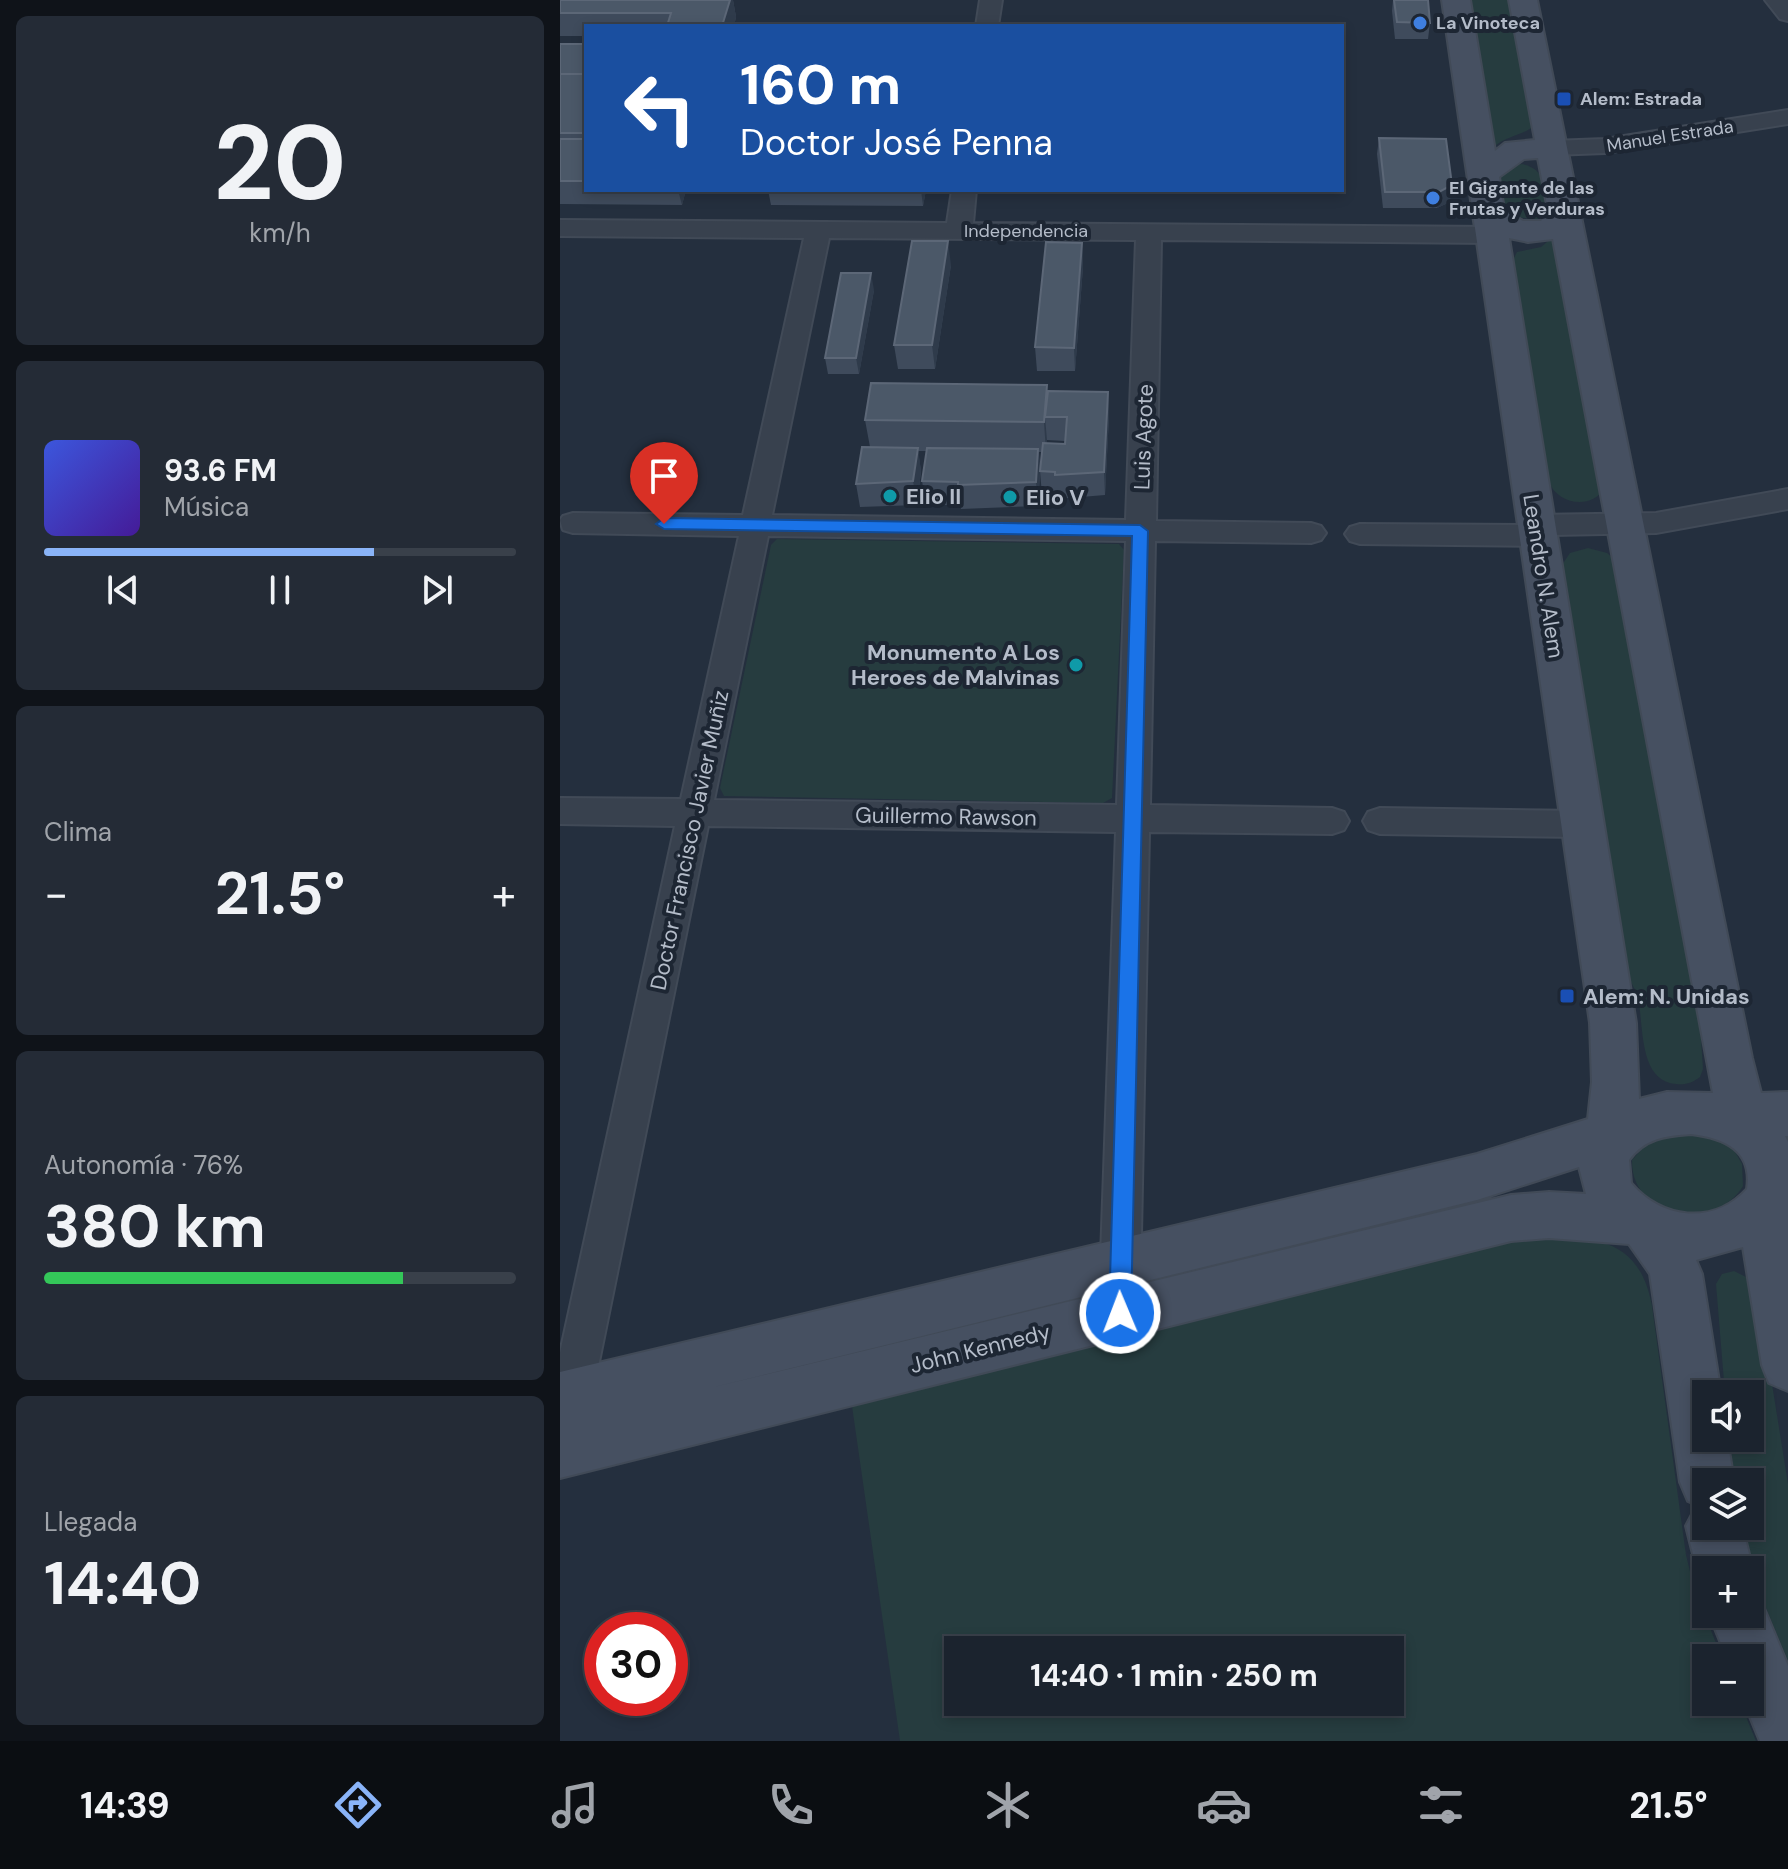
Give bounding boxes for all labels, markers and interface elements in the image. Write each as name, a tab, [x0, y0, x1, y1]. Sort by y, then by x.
place label: La Vinoteca	[1436, 11, 1540, 35]
marker: La Vinoteca	[1411, 14, 1429, 32]
text: 160 m	[740, 48, 901, 121]
icon: left	[608, 56, 712, 160]
place label: Alem: Estrada	[1580, 87, 1702, 111]
marker: Alem: Estrada	[1555, 90, 1573, 108]
text: 20	[214, 96, 346, 231]
street label: Manuel Estrada	[1605, 114, 1735, 158]
text: Doctor José Penna	[740, 119, 1053, 166]
place label: El Gigante de las Frutas y Verduras	[1449, 176, 1605, 221]
marker: El Gigante de las Frutas y Verduras	[1424, 189, 1442, 207]
text: km/h	[249, 216, 311, 250]
street label: Independencia	[964, 219, 1088, 243]
street label: Luis Agote	[1127, 383, 1160, 491]
pin	[630, 442, 698, 524]
text: 93.6 FM	[164, 451, 277, 490]
icon: arrive	[642, 454, 686, 498]
place label: Elio II	[906, 482, 961, 511]
place label: Elio V	[1026, 483, 1085, 512]
marker: Elio II	[881, 487, 899, 505]
marker: Elio V	[1001, 488, 1019, 506]
text: Música	[164, 490, 249, 524]
street label: Leandro N. Alem	[1516, 492, 1571, 660]
icon: previous	[101, 568, 145, 612]
icon: pause	[258, 568, 302, 612]
icon: next	[415, 568, 459, 612]
place label: Monumento A Los Heroes de Malvinas	[851, 638, 1060, 692]
marker: Monumento A Los Heroes de Malvinas	[1067, 656, 1085, 674]
street label: Doctor Francisco Javier Muñiz	[644, 688, 735, 993]
street label: Guillermo Rawson	[855, 800, 1037, 833]
text: Clima	[44, 815, 112, 849]
text: 21.5°	[215, 854, 345, 933]
text: −	[44, 865, 68, 923]
text: +	[492, 865, 516, 923]
place label: Alem: N. Unidas	[1583, 982, 1750, 1011]
marker: Alem: N. Unidas	[1558, 987, 1576, 1005]
text: Autonomía · 76%	[44, 1148, 243, 1182]
text: 380 km	[44, 1187, 266, 1266]
position arrow	[1078, 1271, 1162, 1355]
street label: John Kennedy	[907, 1317, 1053, 1380]
map controls	[1692, 1380, 1764, 1716]
button: sound	[1692, 1380, 1764, 1452]
button: layers	[1692, 1468, 1764, 1540]
text: Llegada	[44, 1505, 137, 1539]
text: 14:40	[44, 1544, 201, 1623]
button: +	[1692, 1556, 1764, 1628]
speed limit sign: 30	[584, 1612, 688, 1716]
button: −	[1692, 1644, 1764, 1716]
text: 14:40 · 1 min · 250 m	[1030, 1656, 1318, 1695]
icon: directions	[330, 1777, 386, 1833]
icon: music	[547, 1777, 603, 1833]
icon: phone	[763, 1777, 819, 1833]
icon: climate	[980, 1777, 1036, 1833]
icon: car	[1196, 1777, 1252, 1833]
icon: filters	[1413, 1777, 1469, 1833]
text: 14:39	[80, 1782, 170, 1829]
text: 21.5°	[1629, 1782, 1708, 1829]

